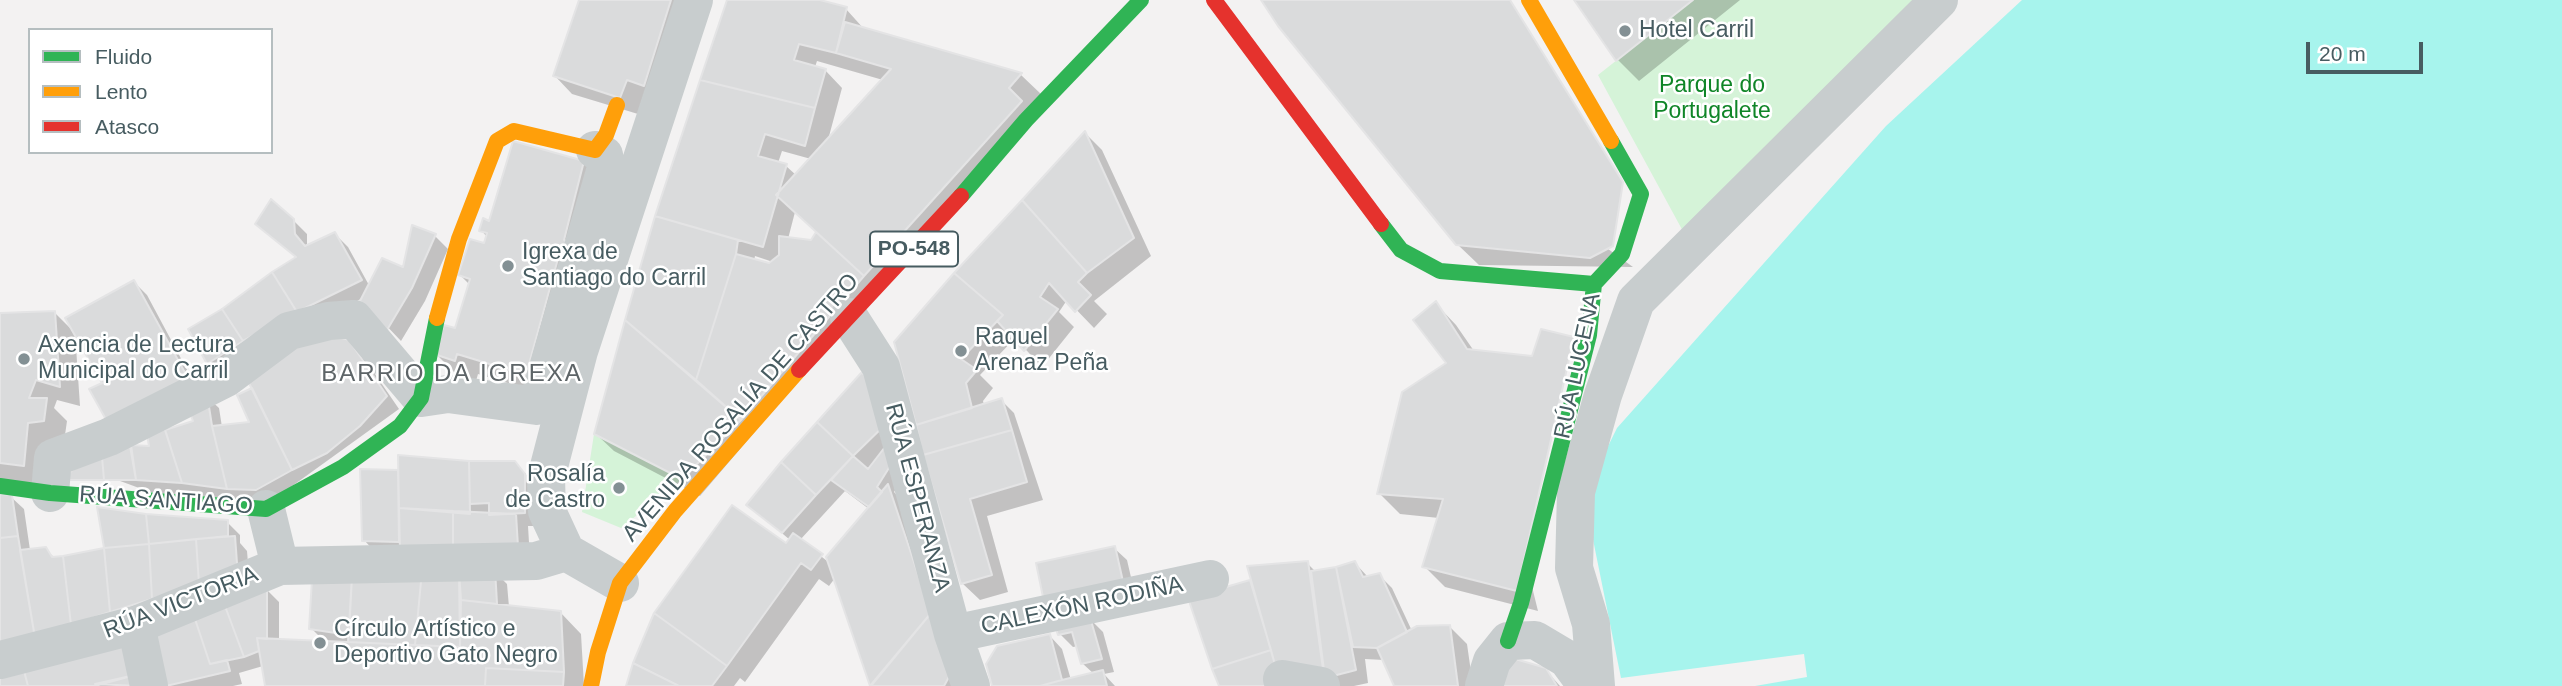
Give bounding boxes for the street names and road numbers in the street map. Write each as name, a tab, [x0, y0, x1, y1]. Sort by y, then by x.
road number: PO-548	[870, 232, 958, 266]
street label: AVENIDA ROSALÍA DE CASTRO	[617, 268, 865, 548]
street label: RÚA LUCENA	[1549, 291, 1607, 441]
street label: RÚA ESPERANZA	[879, 401, 955, 595]
street label: RÚA SANTIAGO	[78, 481, 254, 521]
street label: RÚA VICTORIA	[100, 561, 262, 645]
street label: CALEXÓN RODIÑA	[978, 571, 1186, 641]

